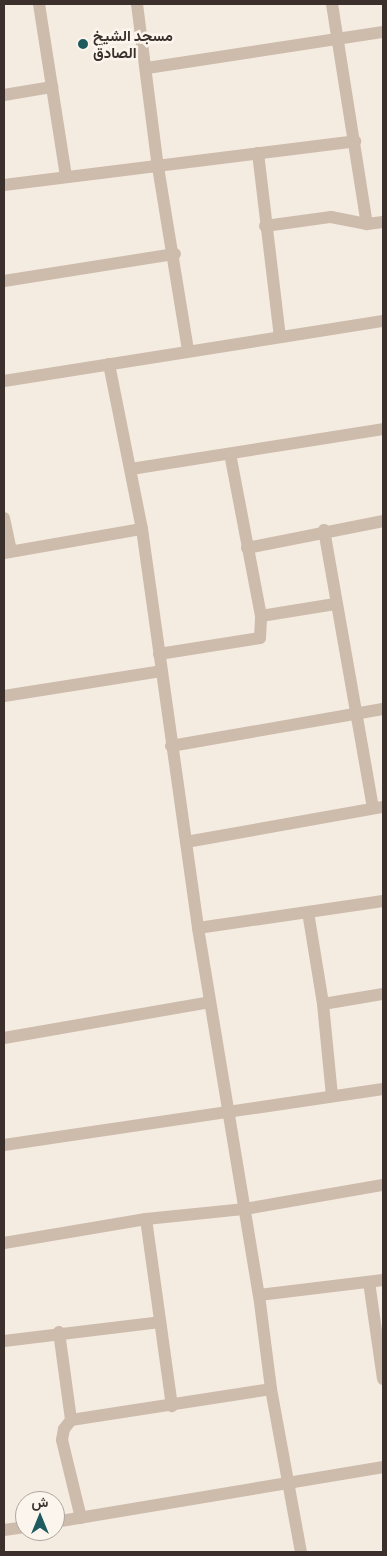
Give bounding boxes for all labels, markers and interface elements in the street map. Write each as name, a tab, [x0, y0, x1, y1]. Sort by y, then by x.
place label: مسجد الشيخ الصادق	[93, 26, 173, 61]
marker: مسجد الشيخ الصادق	[77, 38, 89, 50]
north arrow	[15, 1491, 65, 1541]
text: ش	[32, 1493, 48, 1510]

